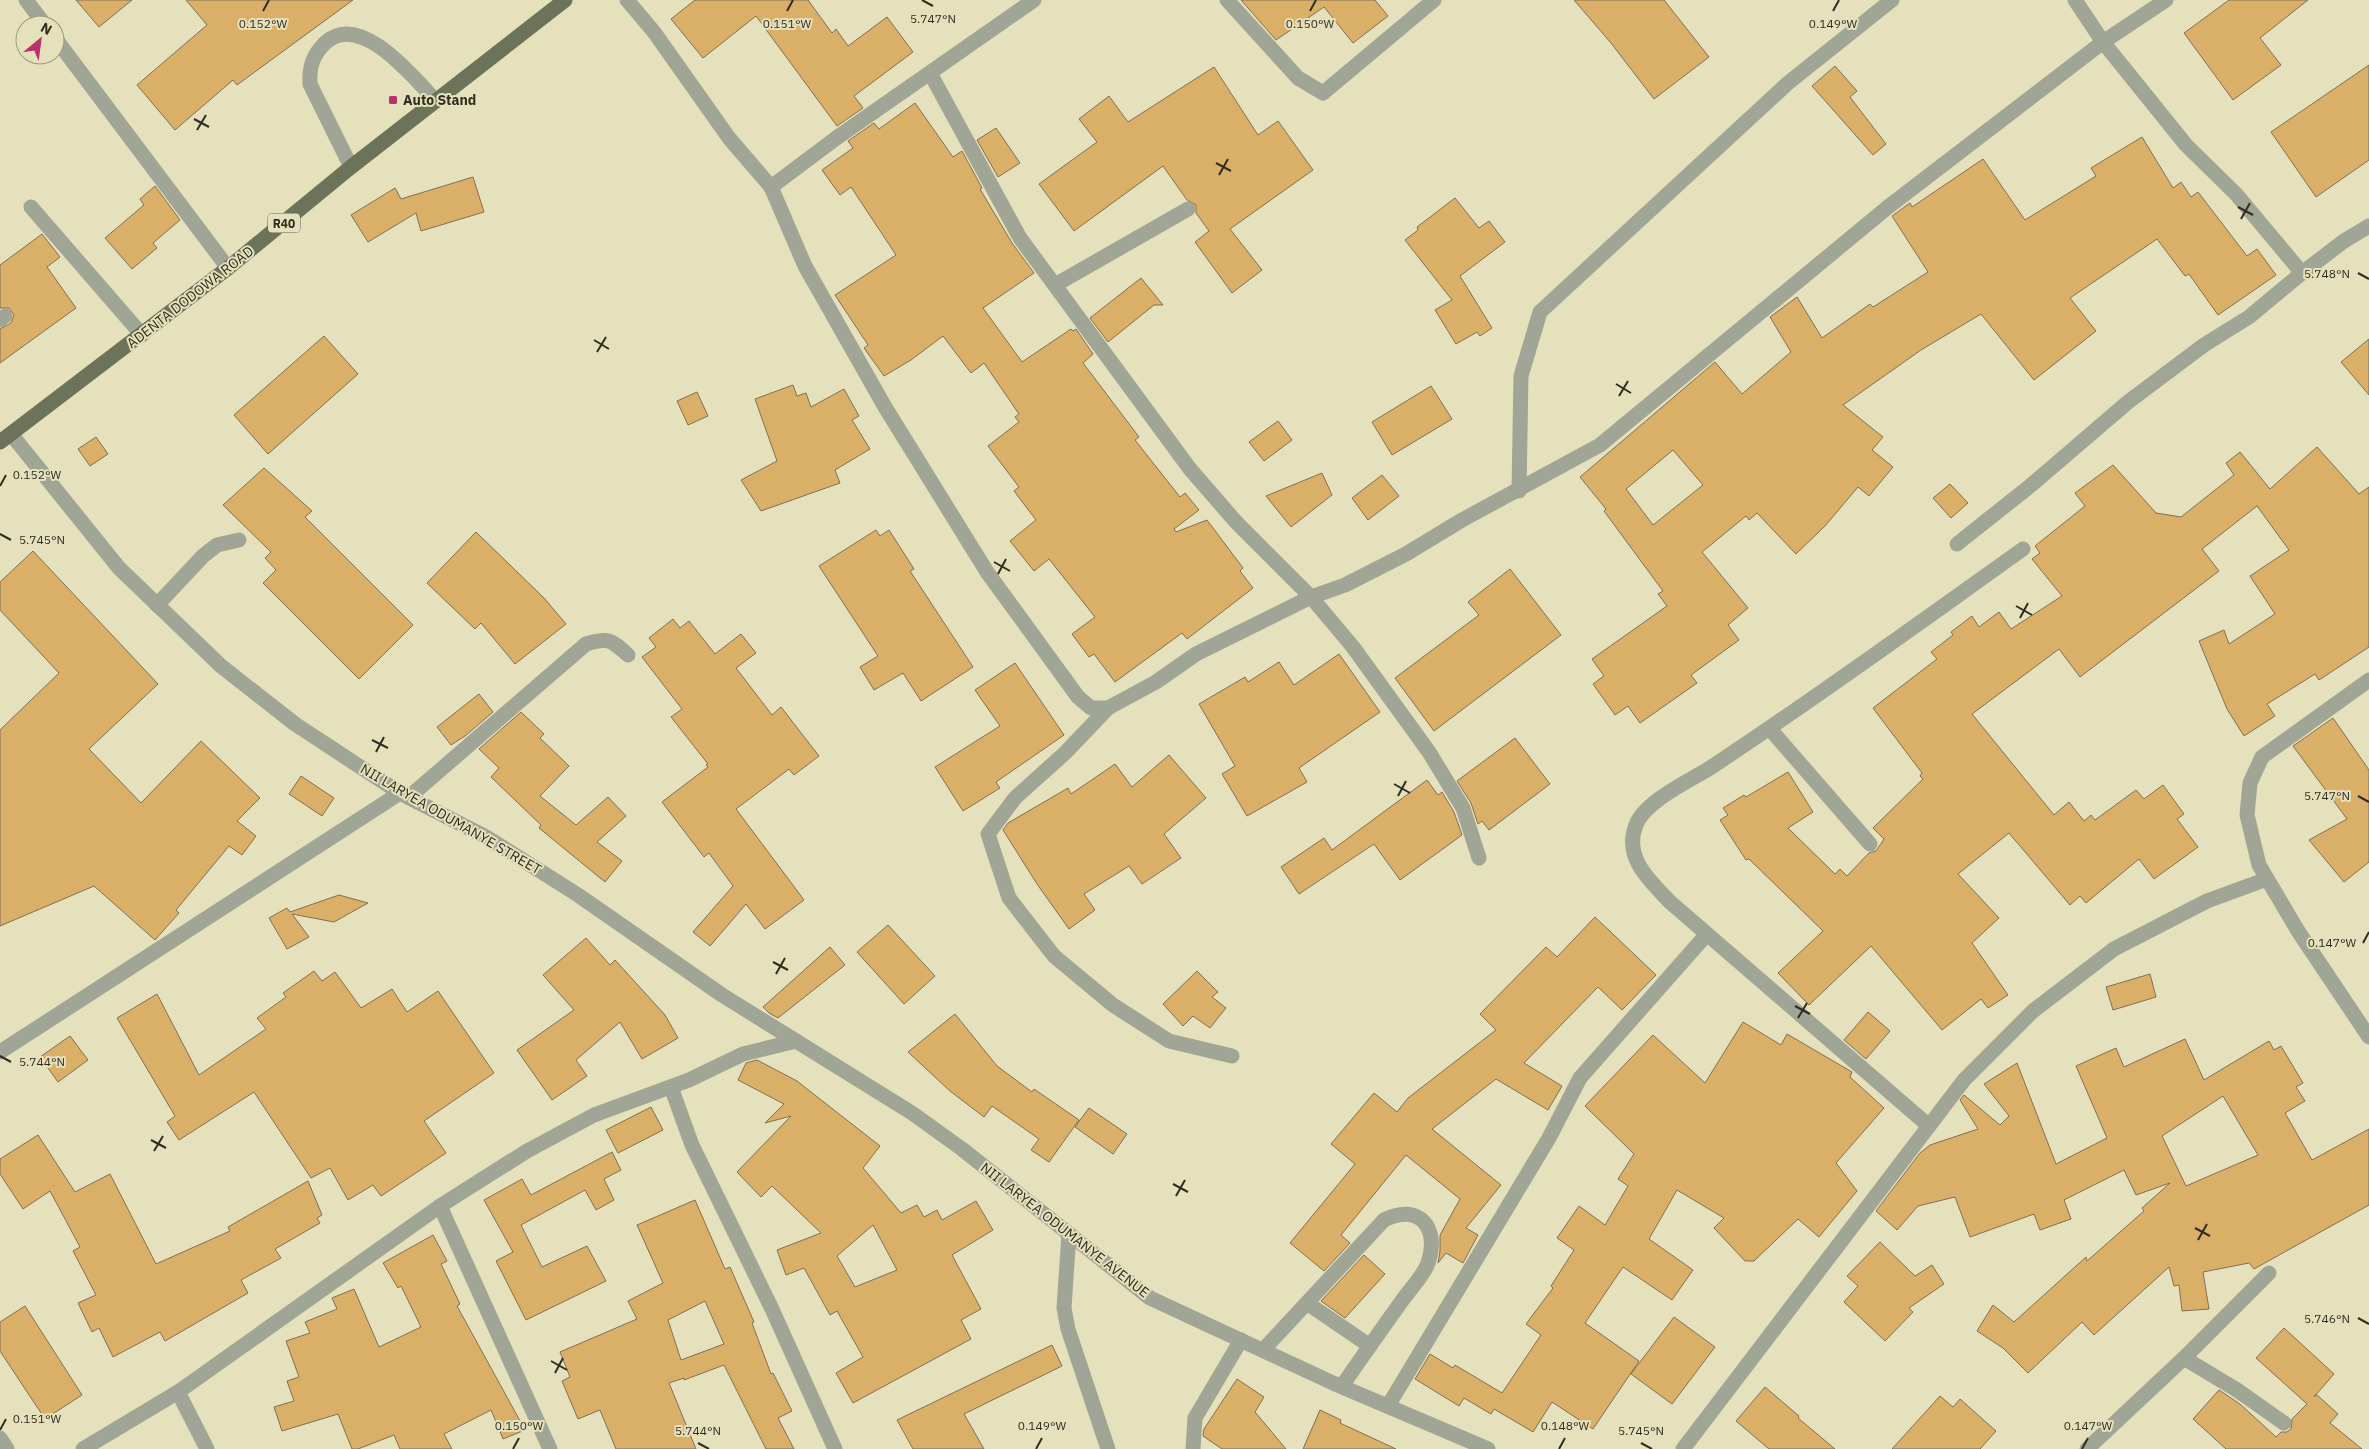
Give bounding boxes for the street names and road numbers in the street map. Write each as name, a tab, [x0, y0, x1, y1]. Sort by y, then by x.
road number: R40	[268, 214, 300, 232]
street label: ADENTA DODOWA ROAD	[123, 242, 257, 352]
street label: NII LARYEA ODUMANYE STREET	[357, 760, 545, 878]
street label: NII LARYEA ODUMANYE AVENUE	[977, 1158, 1153, 1302]

